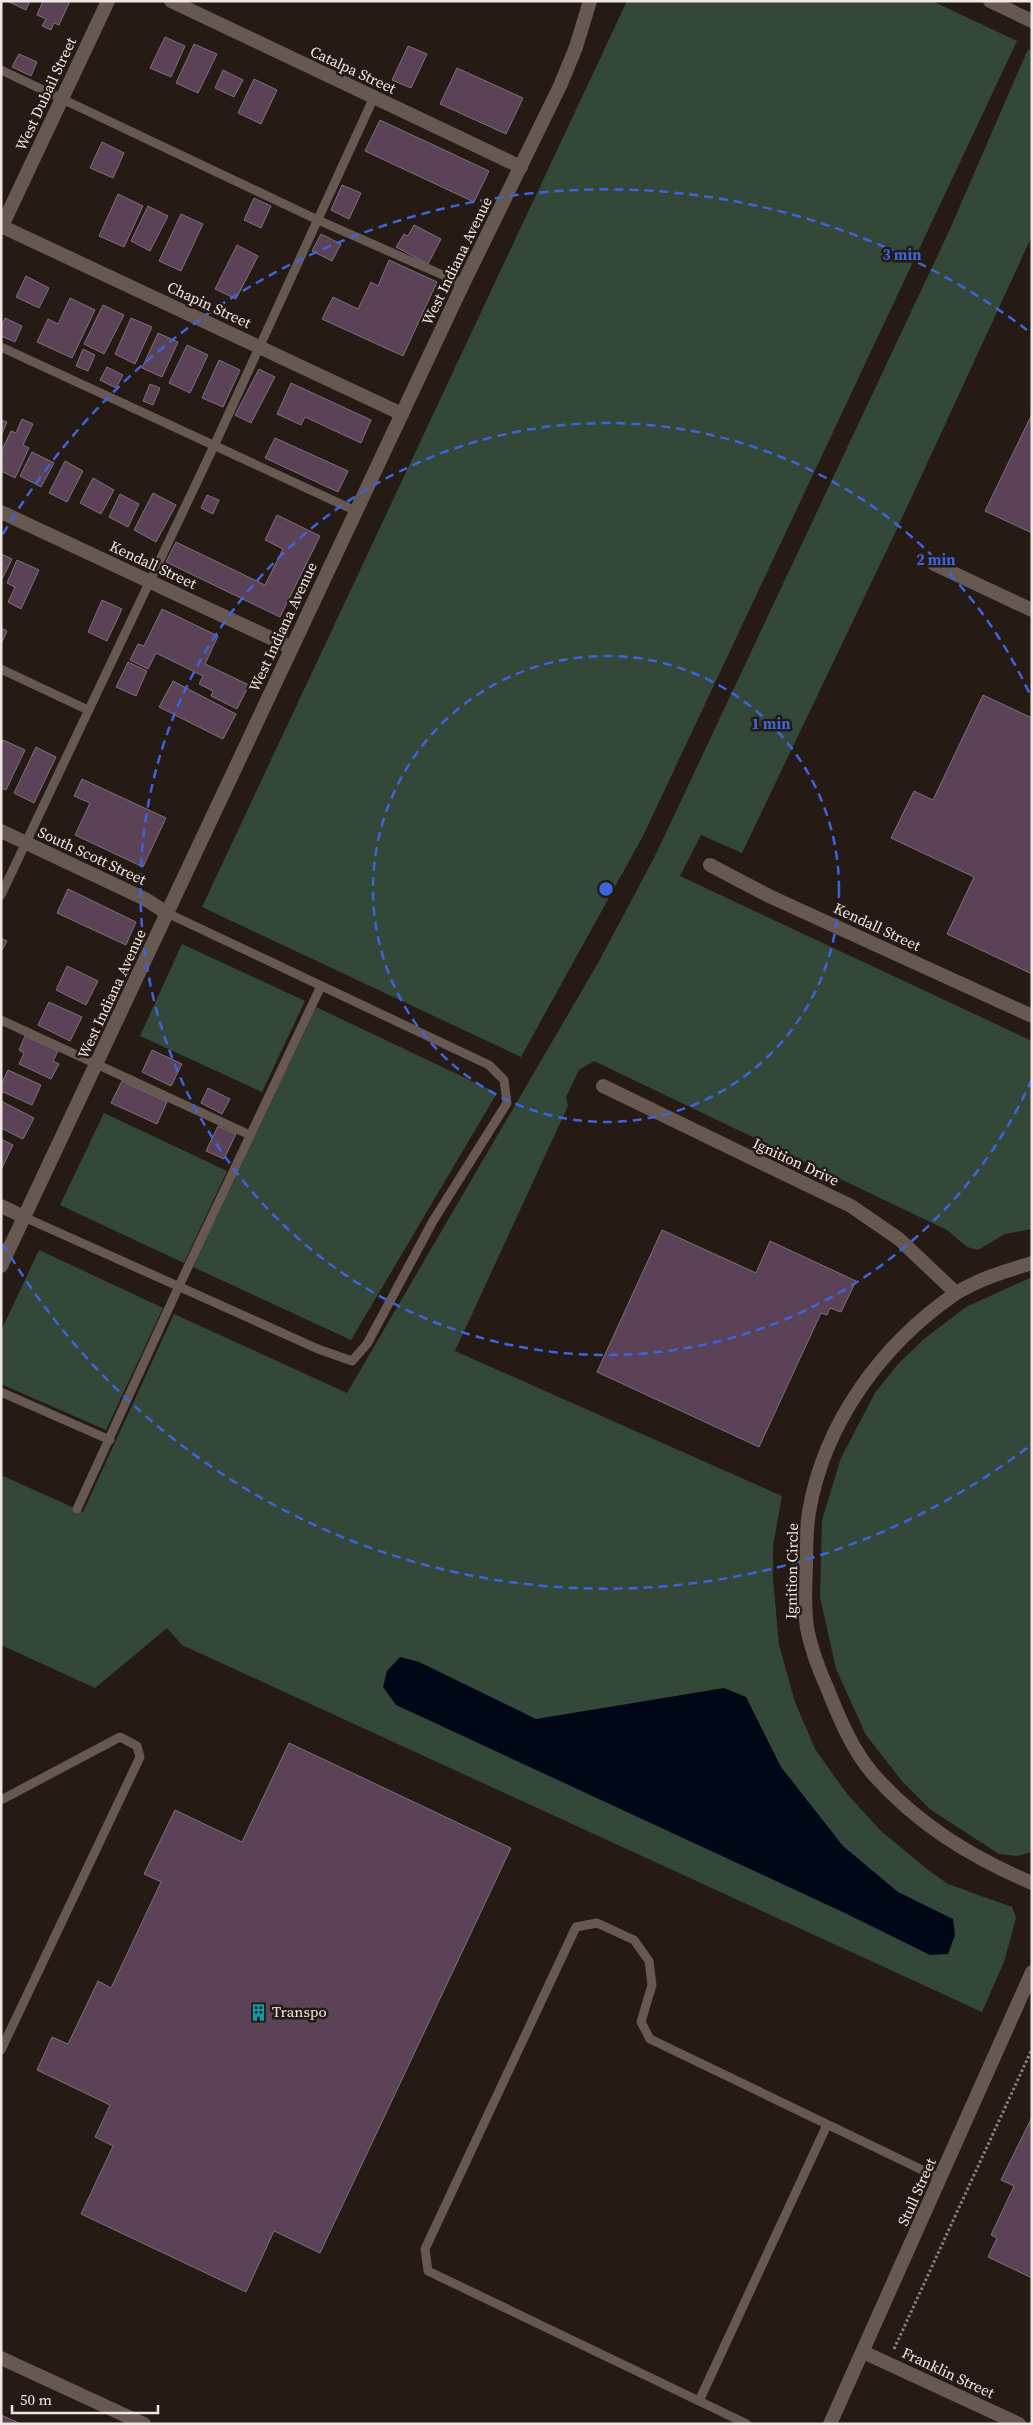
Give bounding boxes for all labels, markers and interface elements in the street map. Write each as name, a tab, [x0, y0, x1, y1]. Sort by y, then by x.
street label: West Dubail Street	[10, 34, 81, 154]
street label: Catalpa Street	[307, 40, 400, 99]
street label: West Indiana Avenue	[416, 193, 497, 329]
text: 3 min	[883, 244, 921, 265]
street label: Chapin Street	[164, 276, 255, 333]
street label: Kendall Street	[106, 535, 200, 594]
text: 2 min	[917, 549, 955, 570]
street label: West Indiana Avenue	[243, 558, 322, 695]
text: 1 min	[752, 713, 790, 734]
street label: South Scott Street	[35, 821, 150, 890]
centre of rings	[597, 880, 615, 898]
street label: Kendall Street	[830, 897, 924, 956]
street label: West Indiana Avenue	[72, 925, 151, 1062]
street label: Ignition Drive	[750, 1132, 843, 1191]
street label: Ignition Circle	[780, 1522, 803, 1619]
place label: Transpo	[272, 2001, 327, 2022]
building icon: Transpo	[248, 2002, 268, 2022]
street label: Stull Street	[892, 2154, 941, 2229]
street label: Franklin Street	[899, 2342, 998, 2403]
scale bar	[12, 2382, 159, 2414]
text: 50 m	[20, 2389, 52, 2410]

